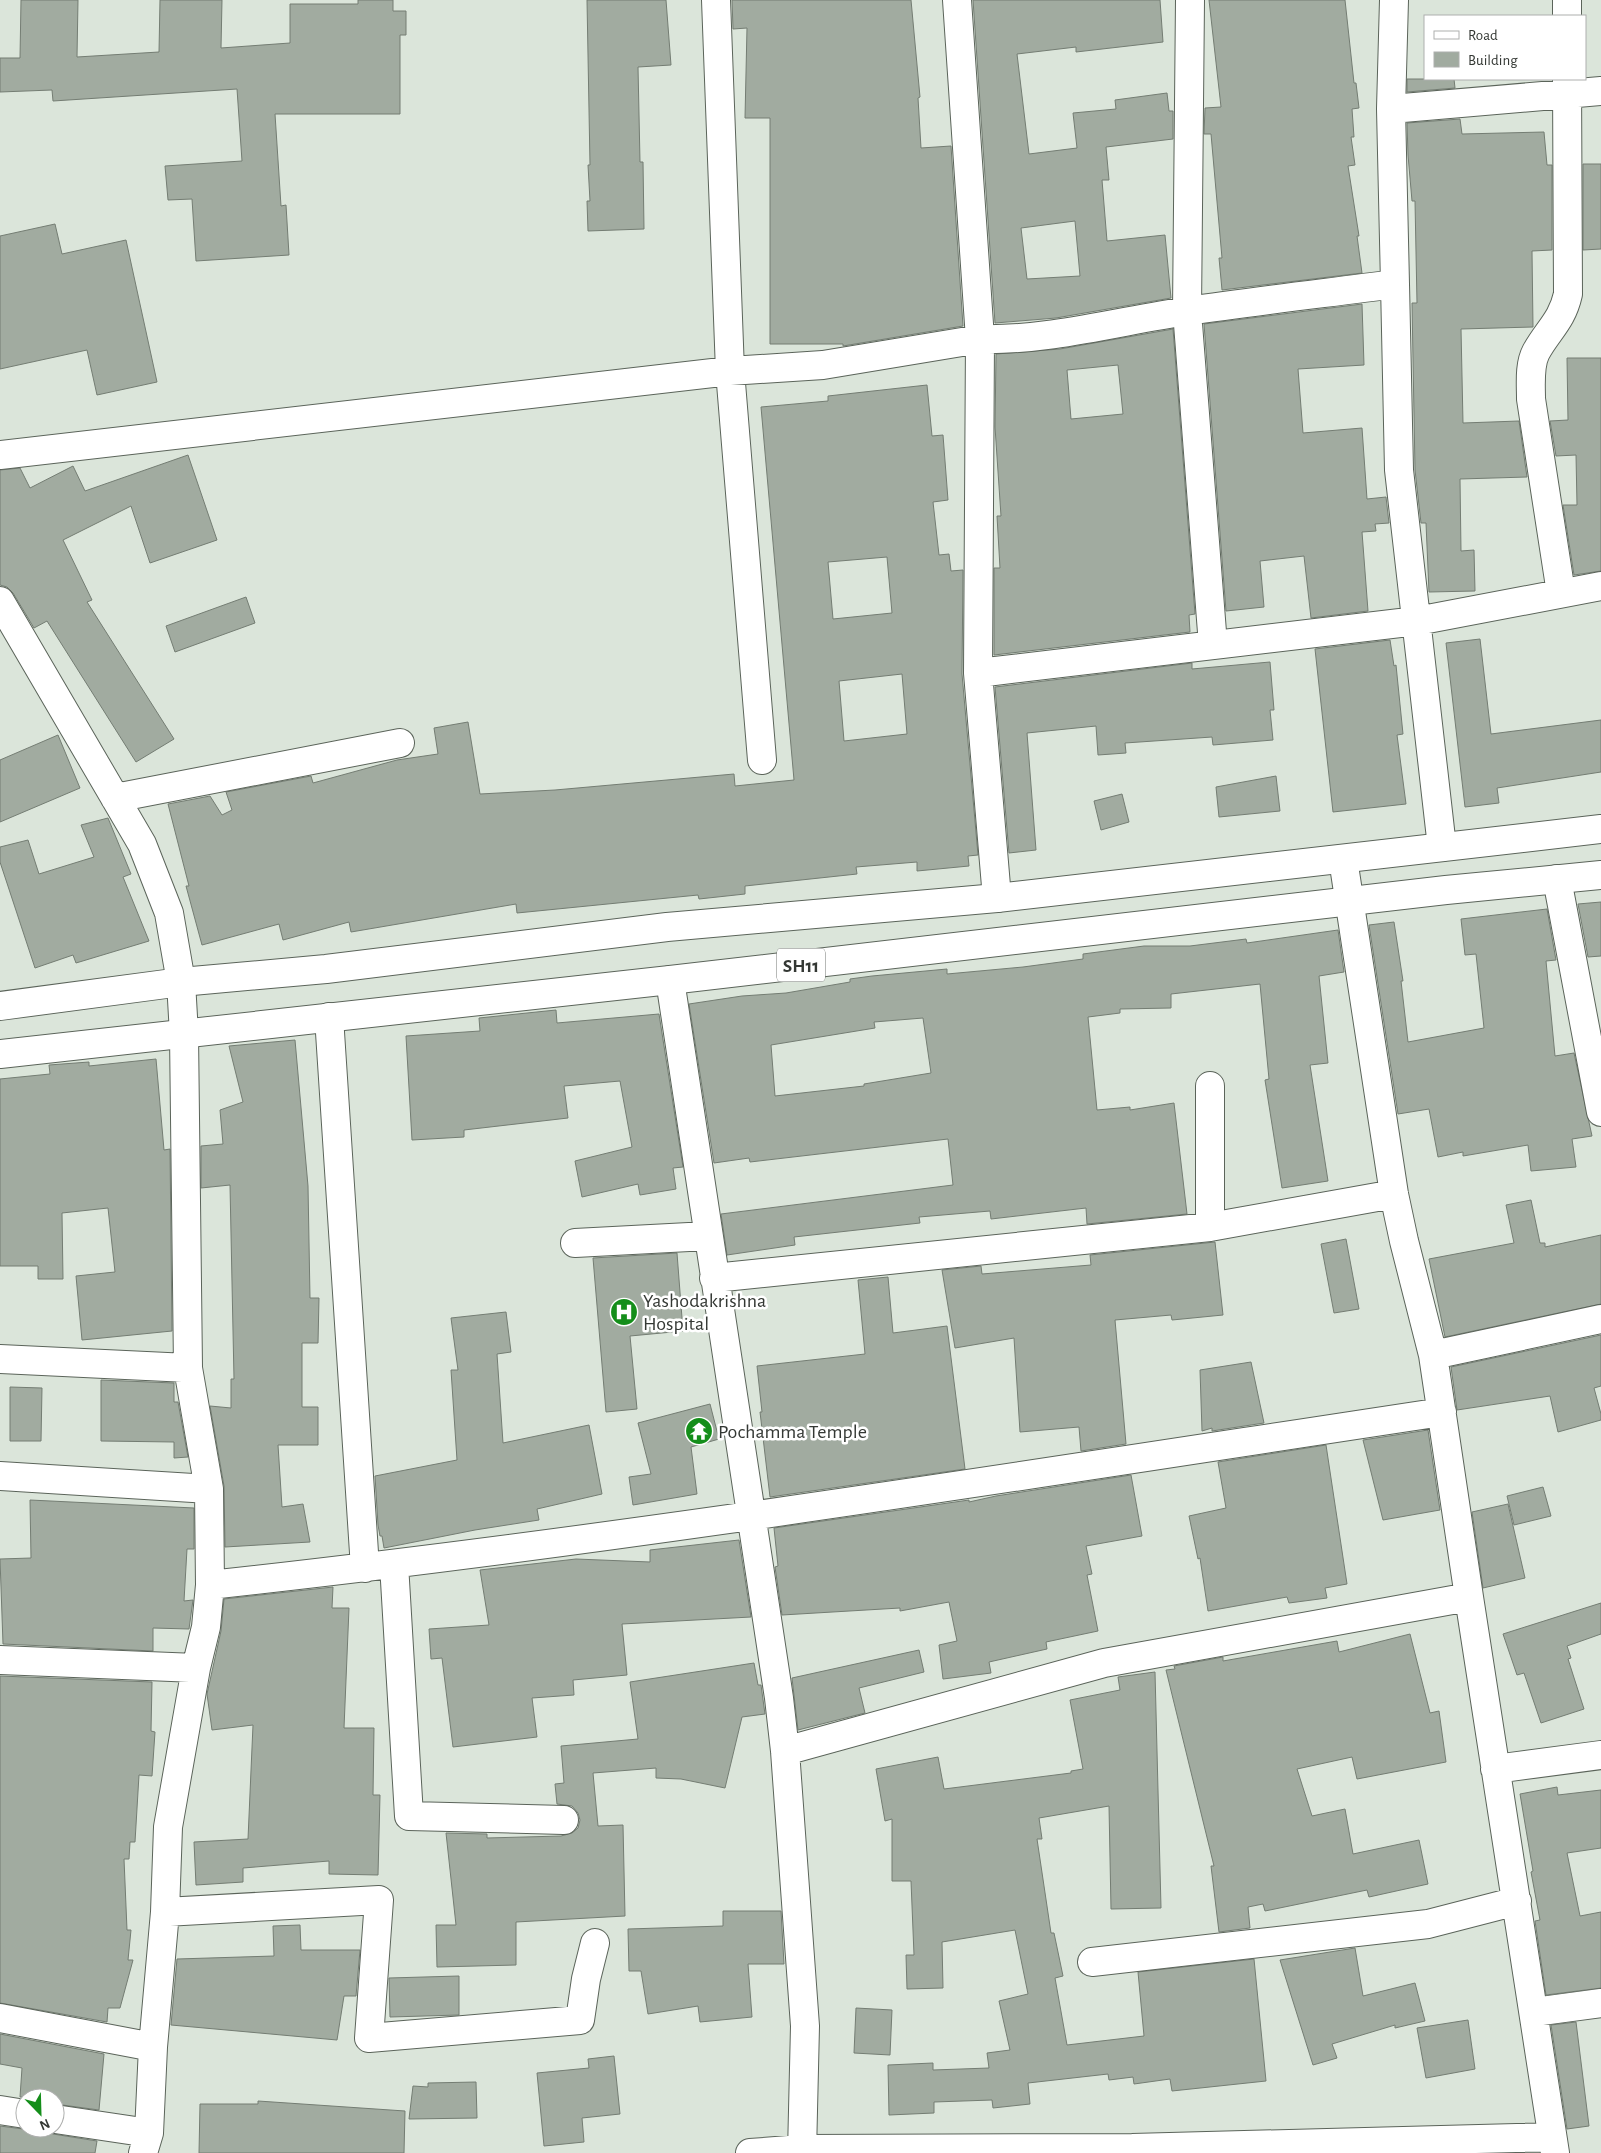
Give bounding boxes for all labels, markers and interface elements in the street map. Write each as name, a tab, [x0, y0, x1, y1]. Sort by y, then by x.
legend	[1424, 15, 1586, 80]
text: Road	[1468, 28, 1498, 43]
text: Building	[1468, 53, 1518, 68]
road number: SH11	[777, 948, 825, 982]
place label: Yashodakrishna Hospital	[643, 1291, 766, 1334]
hospital icon: Yashodakrishna Hospital	[609, 1297, 639, 1327]
temple icon: Pochamma Temple	[684, 1416, 714, 1446]
place label: Pochamma Temple	[718, 1422, 867, 1442]
north arrow	[15, 2088, 65, 2138]
text: N	[37, 2116, 52, 2132]

